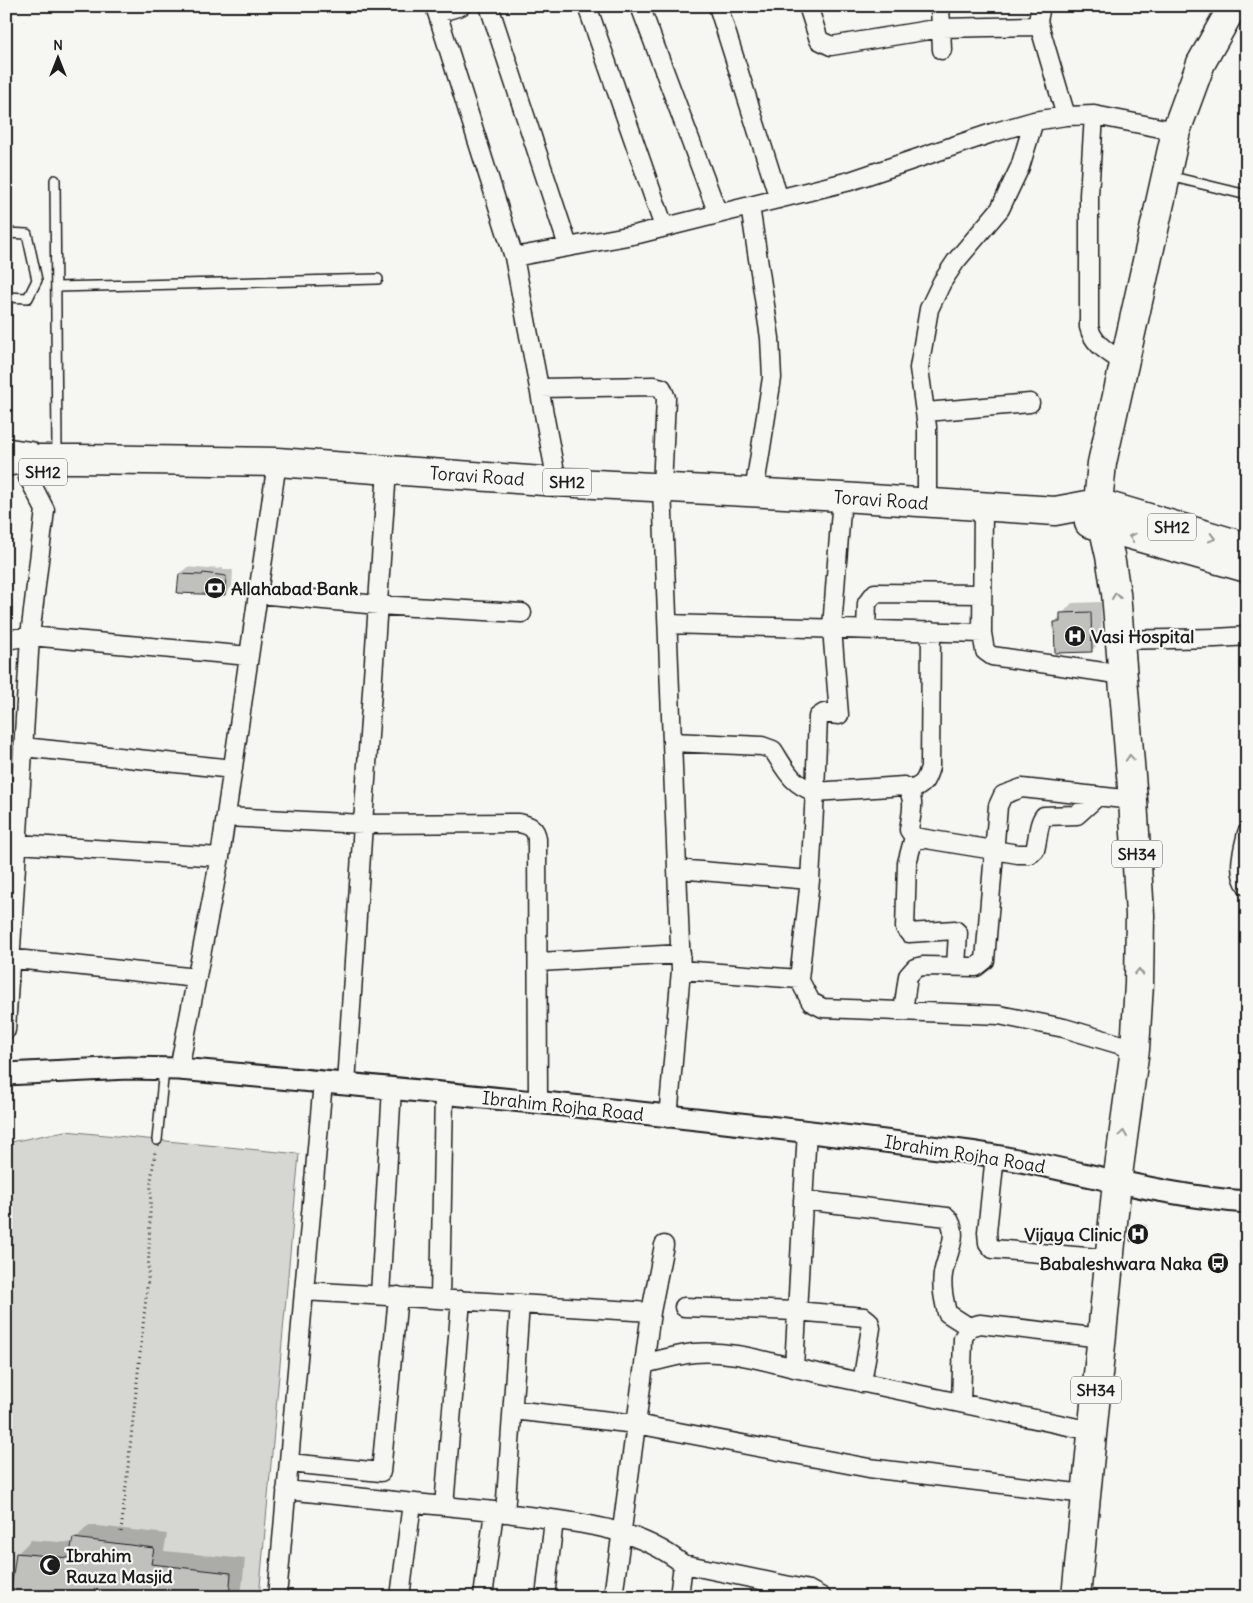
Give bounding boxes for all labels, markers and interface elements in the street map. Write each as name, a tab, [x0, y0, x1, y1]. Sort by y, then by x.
north arrow	[32, 32, 82, 82]
text: N	[53, 36, 63, 54]
road number: SH12	[19, 458, 67, 486]
street label: Toravi Road	[429, 461, 526, 491]
road number: SH12	[543, 468, 591, 496]
street label: Toravi Road	[833, 485, 930, 515]
road number: SH12	[1148, 514, 1196, 540]
one-way arrow	[1129, 532, 1137, 542]
one-way arrow	[1207, 532, 1215, 542]
bank icon: Allahabad Bank	[203, 576, 227, 600]
place label: Allahabad Bank	[231, 577, 358, 600]
one-way arrow	[1111, 592, 1122, 600]
hospital icon: Vasi Hospital	[1063, 624, 1087, 648]
place label: Vasi Hospital	[1091, 625, 1194, 648]
one-way arrow	[1125, 753, 1136, 761]
road number: SH34	[1112, 841, 1162, 868]
one-way arrow	[1134, 968, 1144, 976]
street label: Ibrahim Rojha Road	[481, 1086, 645, 1126]
street label: Ibrahim Rojha Road	[883, 1130, 1047, 1178]
one-way arrow	[1117, 1130, 1128, 1138]
hospital icon: Vijaya Clinic	[1126, 1222, 1150, 1246]
place label: Vijaya Clinic	[1024, 1223, 1122, 1246]
bus stop icon: Babaleshwara Naka	[1206, 1251, 1230, 1275]
place label: Babaleshwara Naka	[1039, 1252, 1202, 1275]
road number: SH34	[1071, 1376, 1121, 1404]
place label: Ibrahim Rauza Masjid	[66, 1544, 173, 1588]
mosque icon: Ibrahim Rauza Masjid	[38, 1553, 62, 1577]

